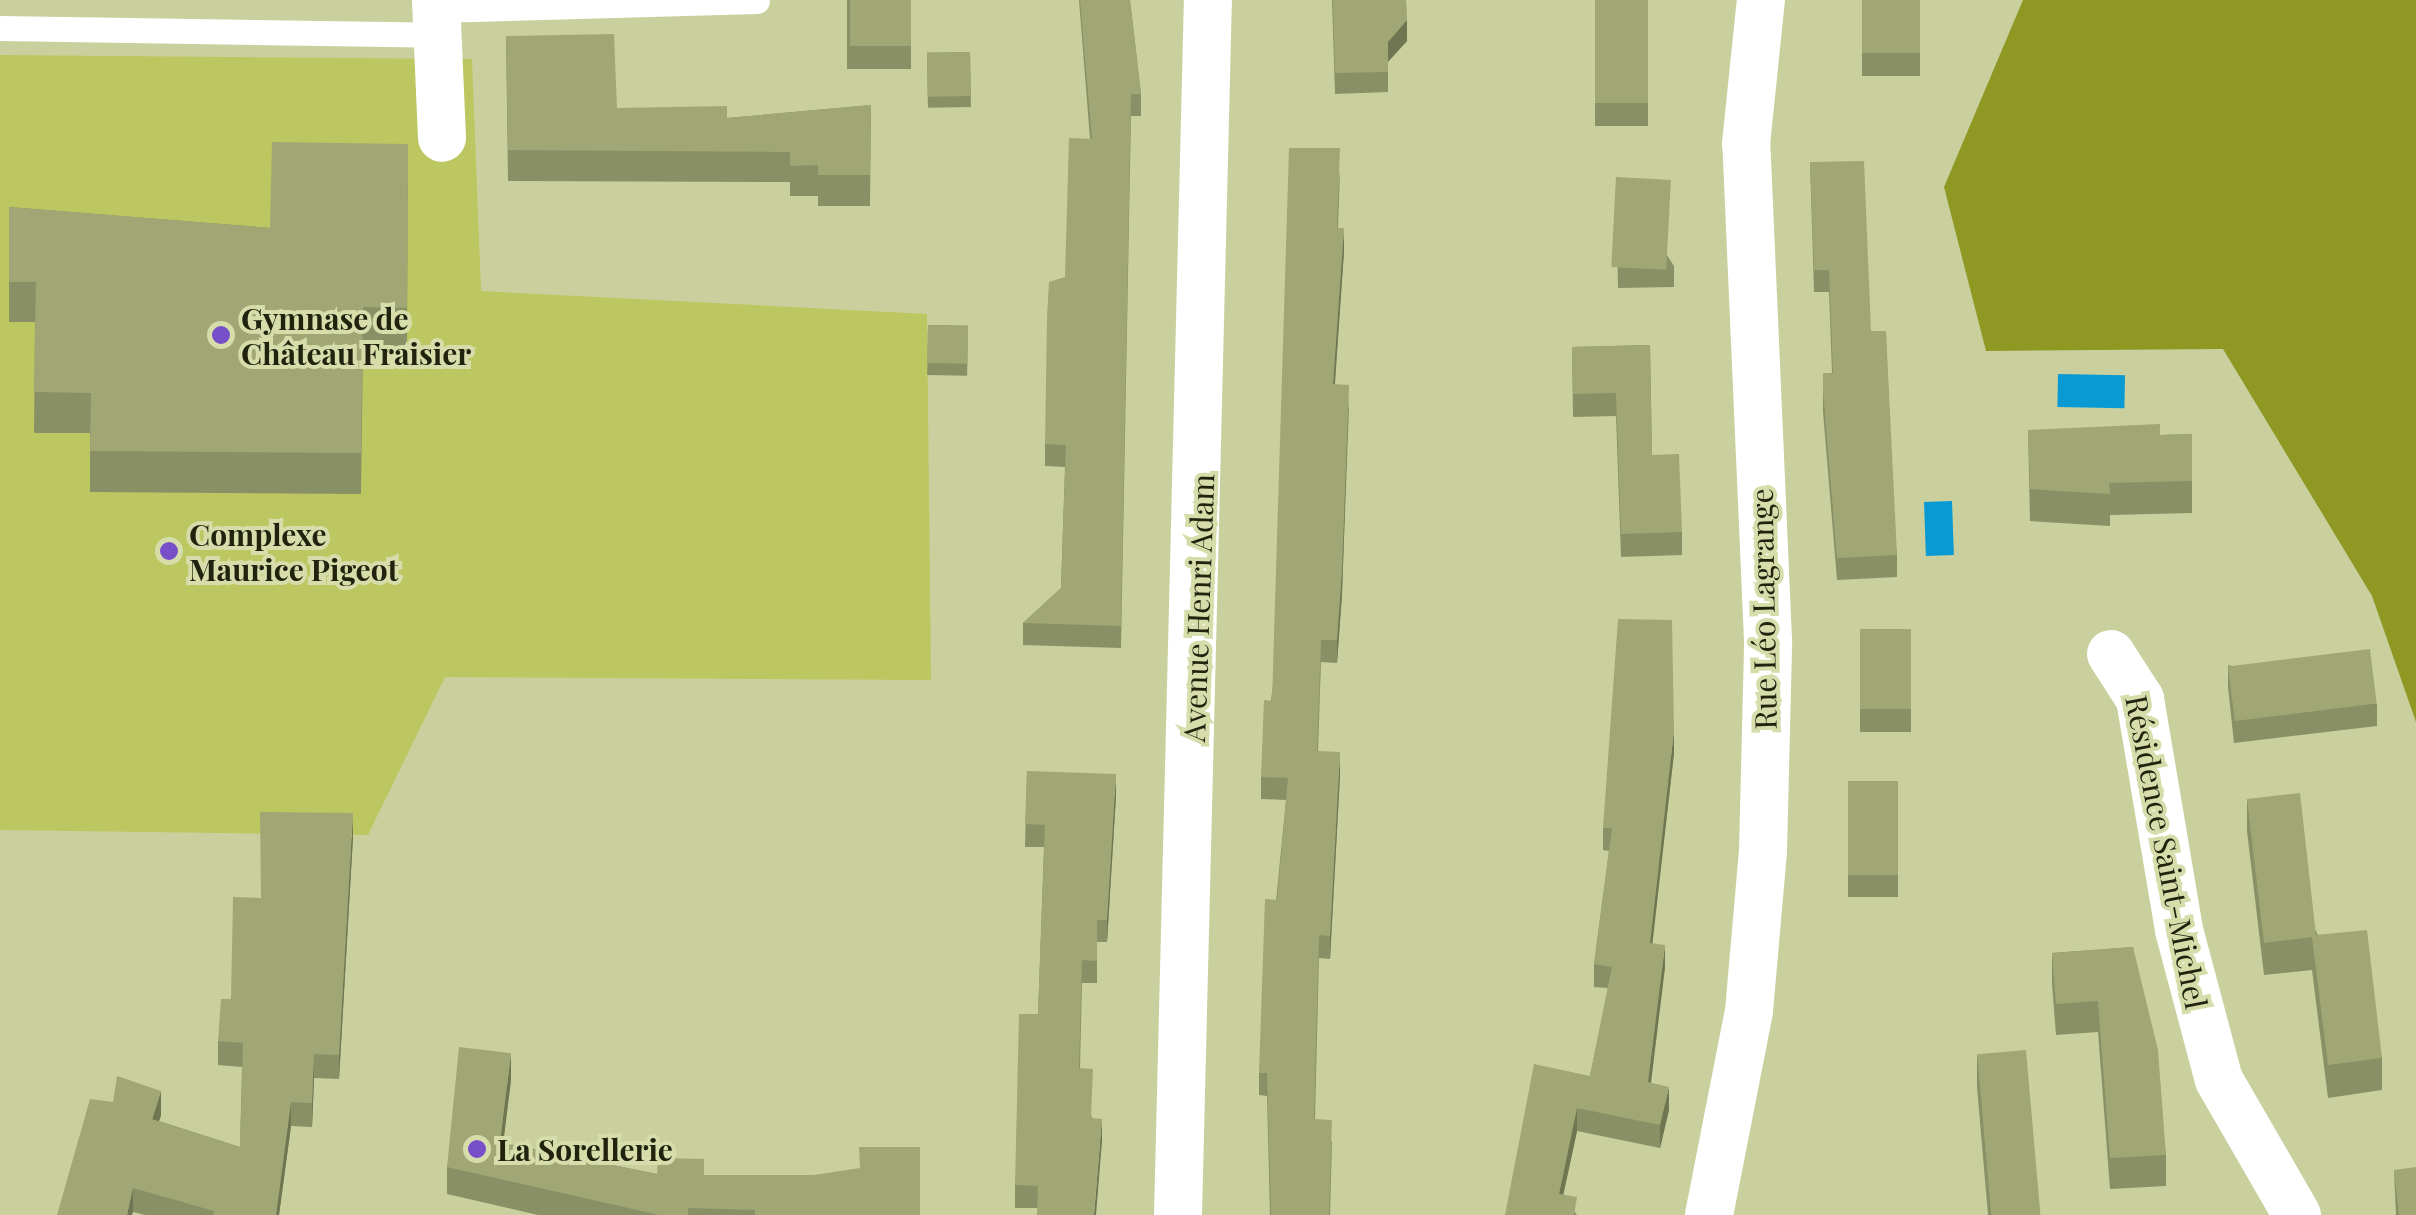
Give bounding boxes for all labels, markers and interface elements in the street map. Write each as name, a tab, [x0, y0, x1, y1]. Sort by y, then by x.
place label: Gymnase de Château Fraisier	[241, 300, 471, 370]
marker: Gymnase de Château Fraisier	[210, 324, 232, 346]
street label: Avenue Henri Adam	[1175, 473, 1221, 743]
street label: Rue Léo Lagrange	[1743, 488, 1783, 730]
place label: Complexe Maurice Pigeot	[189, 516, 398, 586]
marker: Complexe Maurice Pigeot	[158, 540, 180, 562]
street label: Résidence Saint-Michel	[2119, 692, 2215, 1012]
place label: La Sorellerie	[497, 1131, 673, 1167]
marker: La Sorellerie	[466, 1138, 488, 1160]

